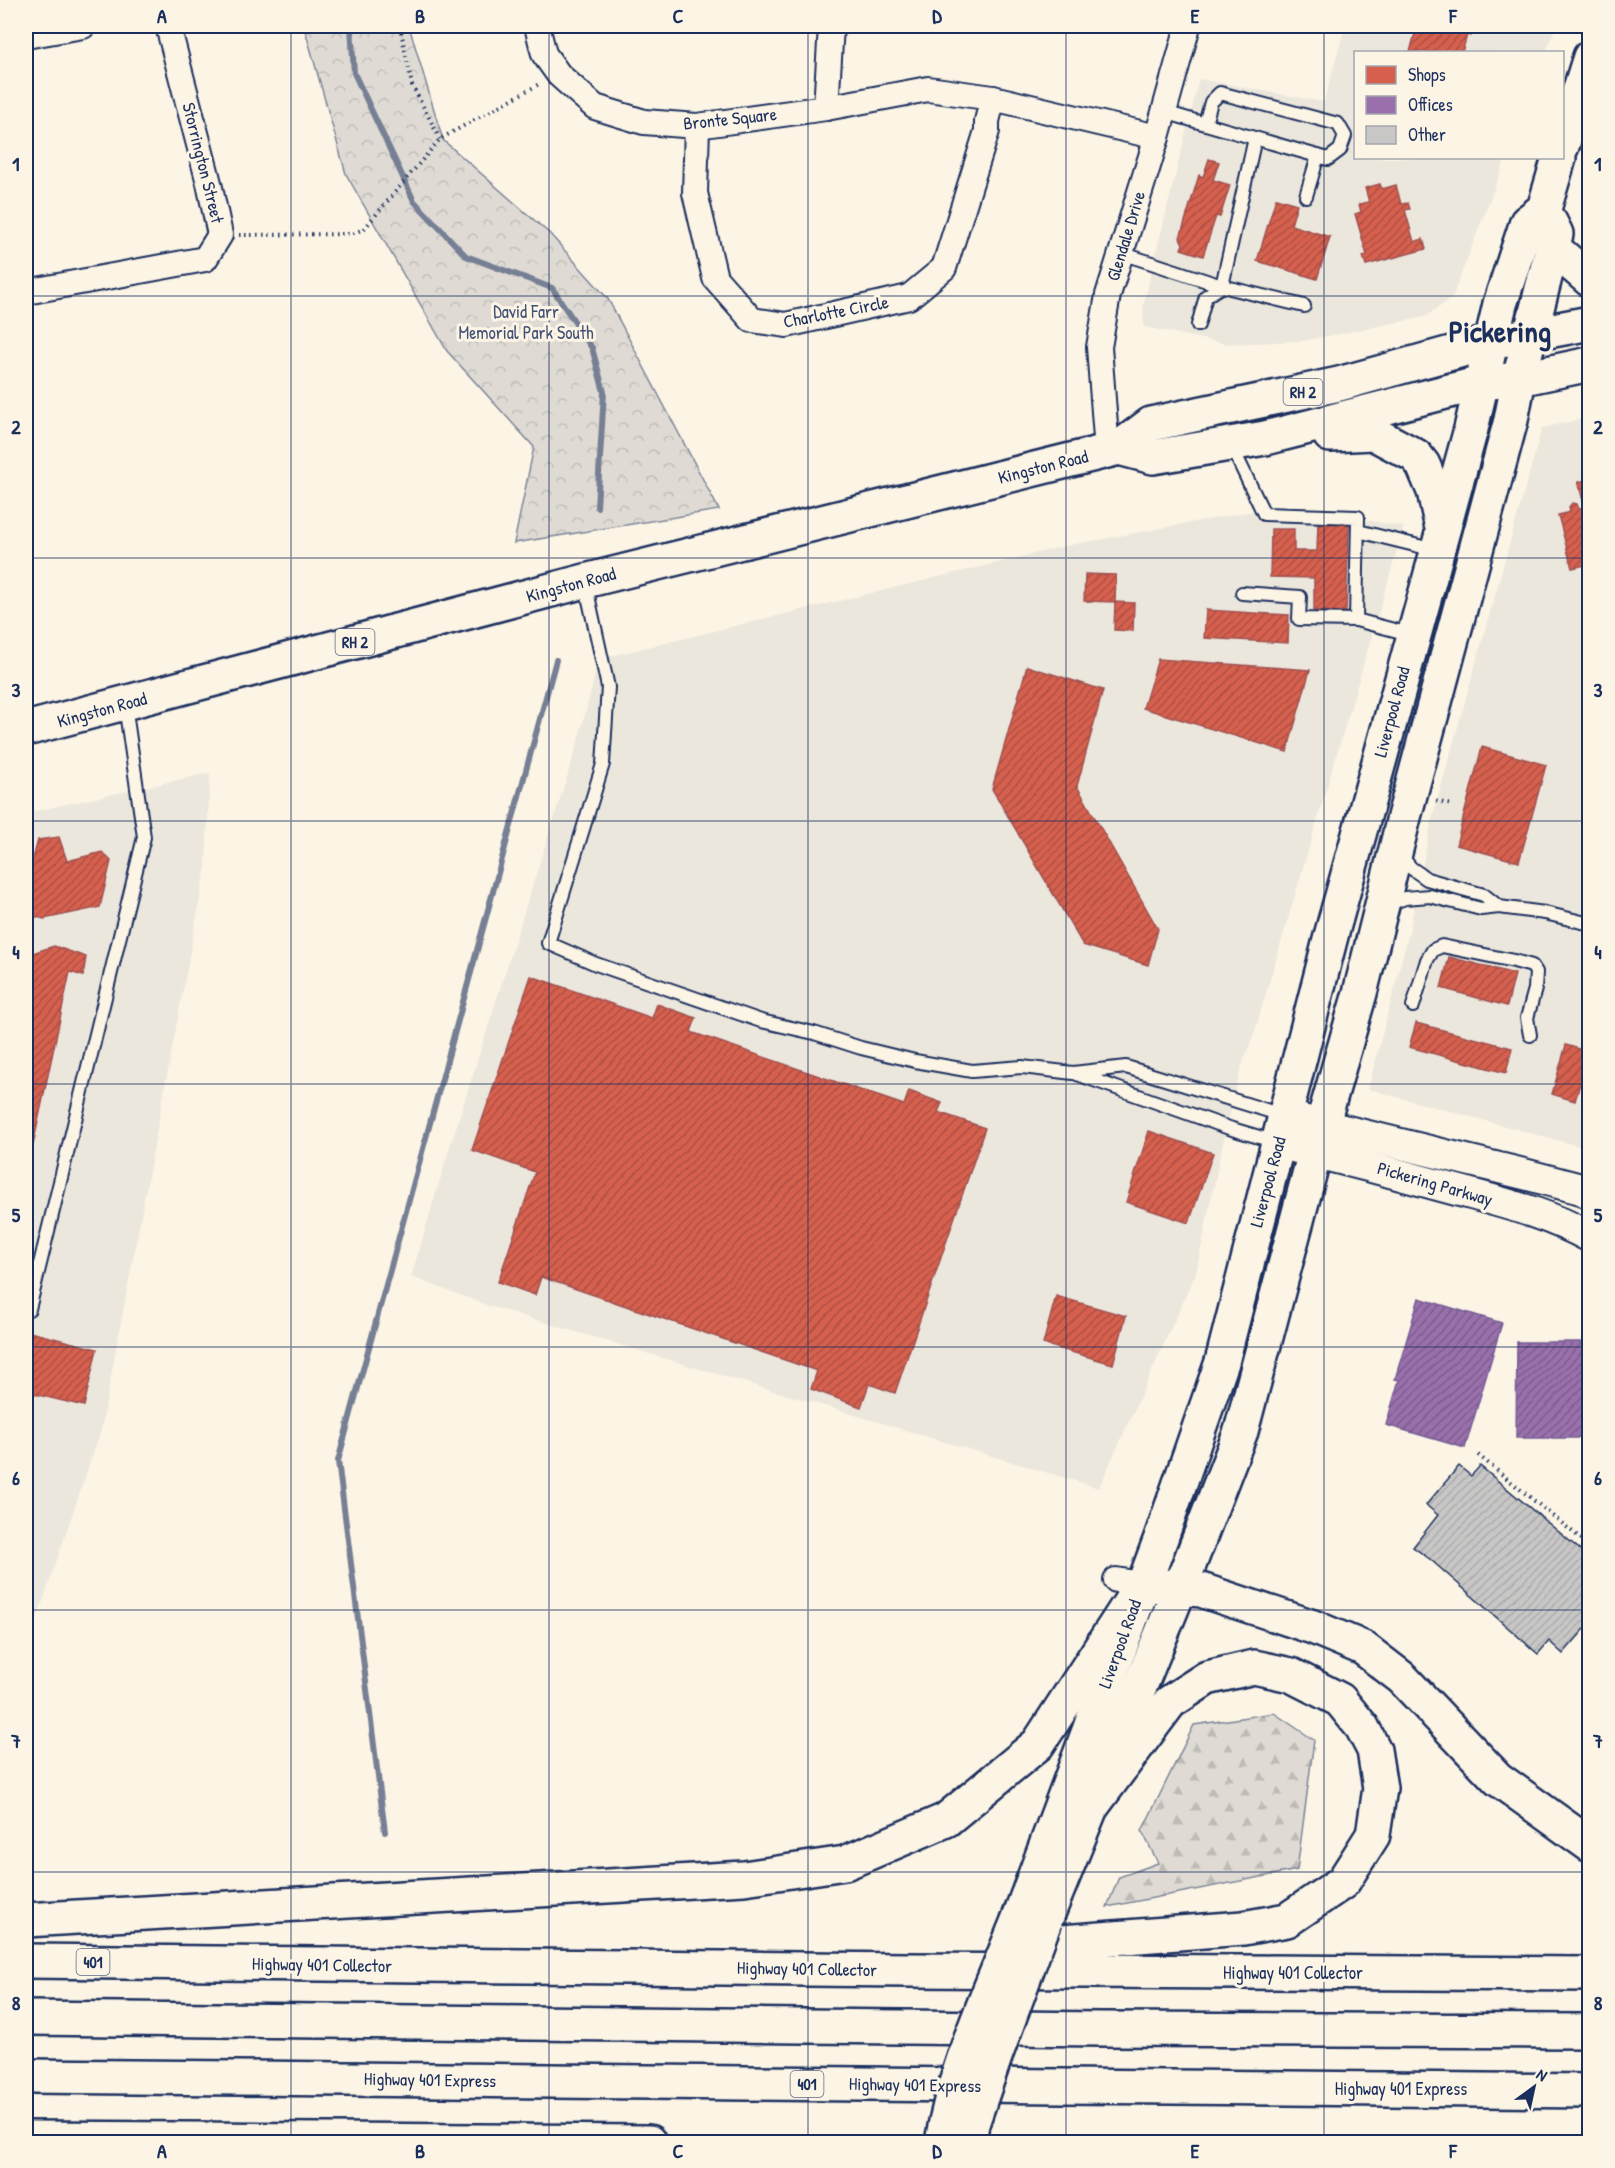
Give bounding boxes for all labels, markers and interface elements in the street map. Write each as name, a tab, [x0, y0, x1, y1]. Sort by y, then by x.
text: A	[157, 2, 167, 29]
text: B	[415, 2, 425, 29]
text: C	[673, 2, 684, 29]
text: D	[932, 2, 942, 29]
text: E	[1191, 2, 1200, 29]
text: F	[1448, 2, 1458, 29]
legend	[1354, 51, 1564, 159]
text: Shops	[1408, 62, 1446, 87]
text: Offices	[1408, 92, 1453, 117]
street label: Storrington Street	[176, 100, 231, 227]
street label: Bronte Square	[682, 101, 778, 136]
text: Other	[1408, 122, 1446, 147]
text: 1	[12, 150, 20, 177]
text: 1	[1594, 150, 1602, 177]
street label: Glendale Drive	[1100, 188, 1151, 284]
street label: Charlotte Circle	[781, 289, 891, 334]
park label: David Farr Memorial Park South	[458, 299, 594, 345]
district label: Pickering	[1449, 311, 1551, 352]
road number: RH 2	[1284, 379, 1322, 405]
text: 2	[11, 413, 21, 440]
text: 2	[1593, 413, 1603, 440]
street label: Kingston Road	[995, 443, 1090, 490]
street label: Kingston Road	[523, 561, 618, 608]
road number: RH 2	[336, 629, 374, 655]
street label: Liverpool Road	[1367, 664, 1416, 760]
text: 3	[12, 676, 21, 703]
text: 3	[1594, 676, 1603, 703]
street label: Kingston Road	[54, 686, 149, 733]
text: 4	[12, 938, 20, 965]
text: 4	[1594, 938, 1602, 965]
street label: Liverpool Road	[1243, 1134, 1292, 1230]
street label: Pickering Parkway	[1375, 1155, 1496, 1212]
text: 5	[12, 1201, 21, 1228]
text: 5	[1594, 1201, 1603, 1228]
text: 6	[12, 1464, 20, 1491]
text: 6	[1594, 1464, 1602, 1491]
street label: Liverpool Road	[1092, 1596, 1147, 1692]
text: 7	[10, 1727, 21, 1754]
text: 7	[1592, 1727, 1603, 1754]
road number: 401	[76, 1949, 110, 1975]
street label: Highway 401 Collector	[252, 1951, 392, 1978]
street label: Highway 401 Collector	[737, 1955, 877, 1982]
street label: Highway 401 Collector	[1223, 1960, 1363, 1985]
text: 8	[12, 1989, 21, 2016]
text: 8	[1594, 1989, 1603, 2016]
north arrow	[1504, 2057, 1564, 2117]
text: N	[1533, 2063, 1552, 2086]
street label: Highway 401 Express	[364, 2066, 496, 2093]
road number: 401	[790, 2071, 824, 2097]
street label: Highway 401 Express	[849, 2071, 981, 2098]
street label: Highway 401 Express	[1335, 2076, 1467, 2101]
text: A	[157, 2137, 167, 2164]
text: B	[415, 2137, 425, 2164]
text: C	[673, 2137, 684, 2164]
text: D	[932, 2137, 942, 2164]
text: E	[1191, 2137, 1200, 2164]
text: F	[1448, 2137, 1458, 2164]

